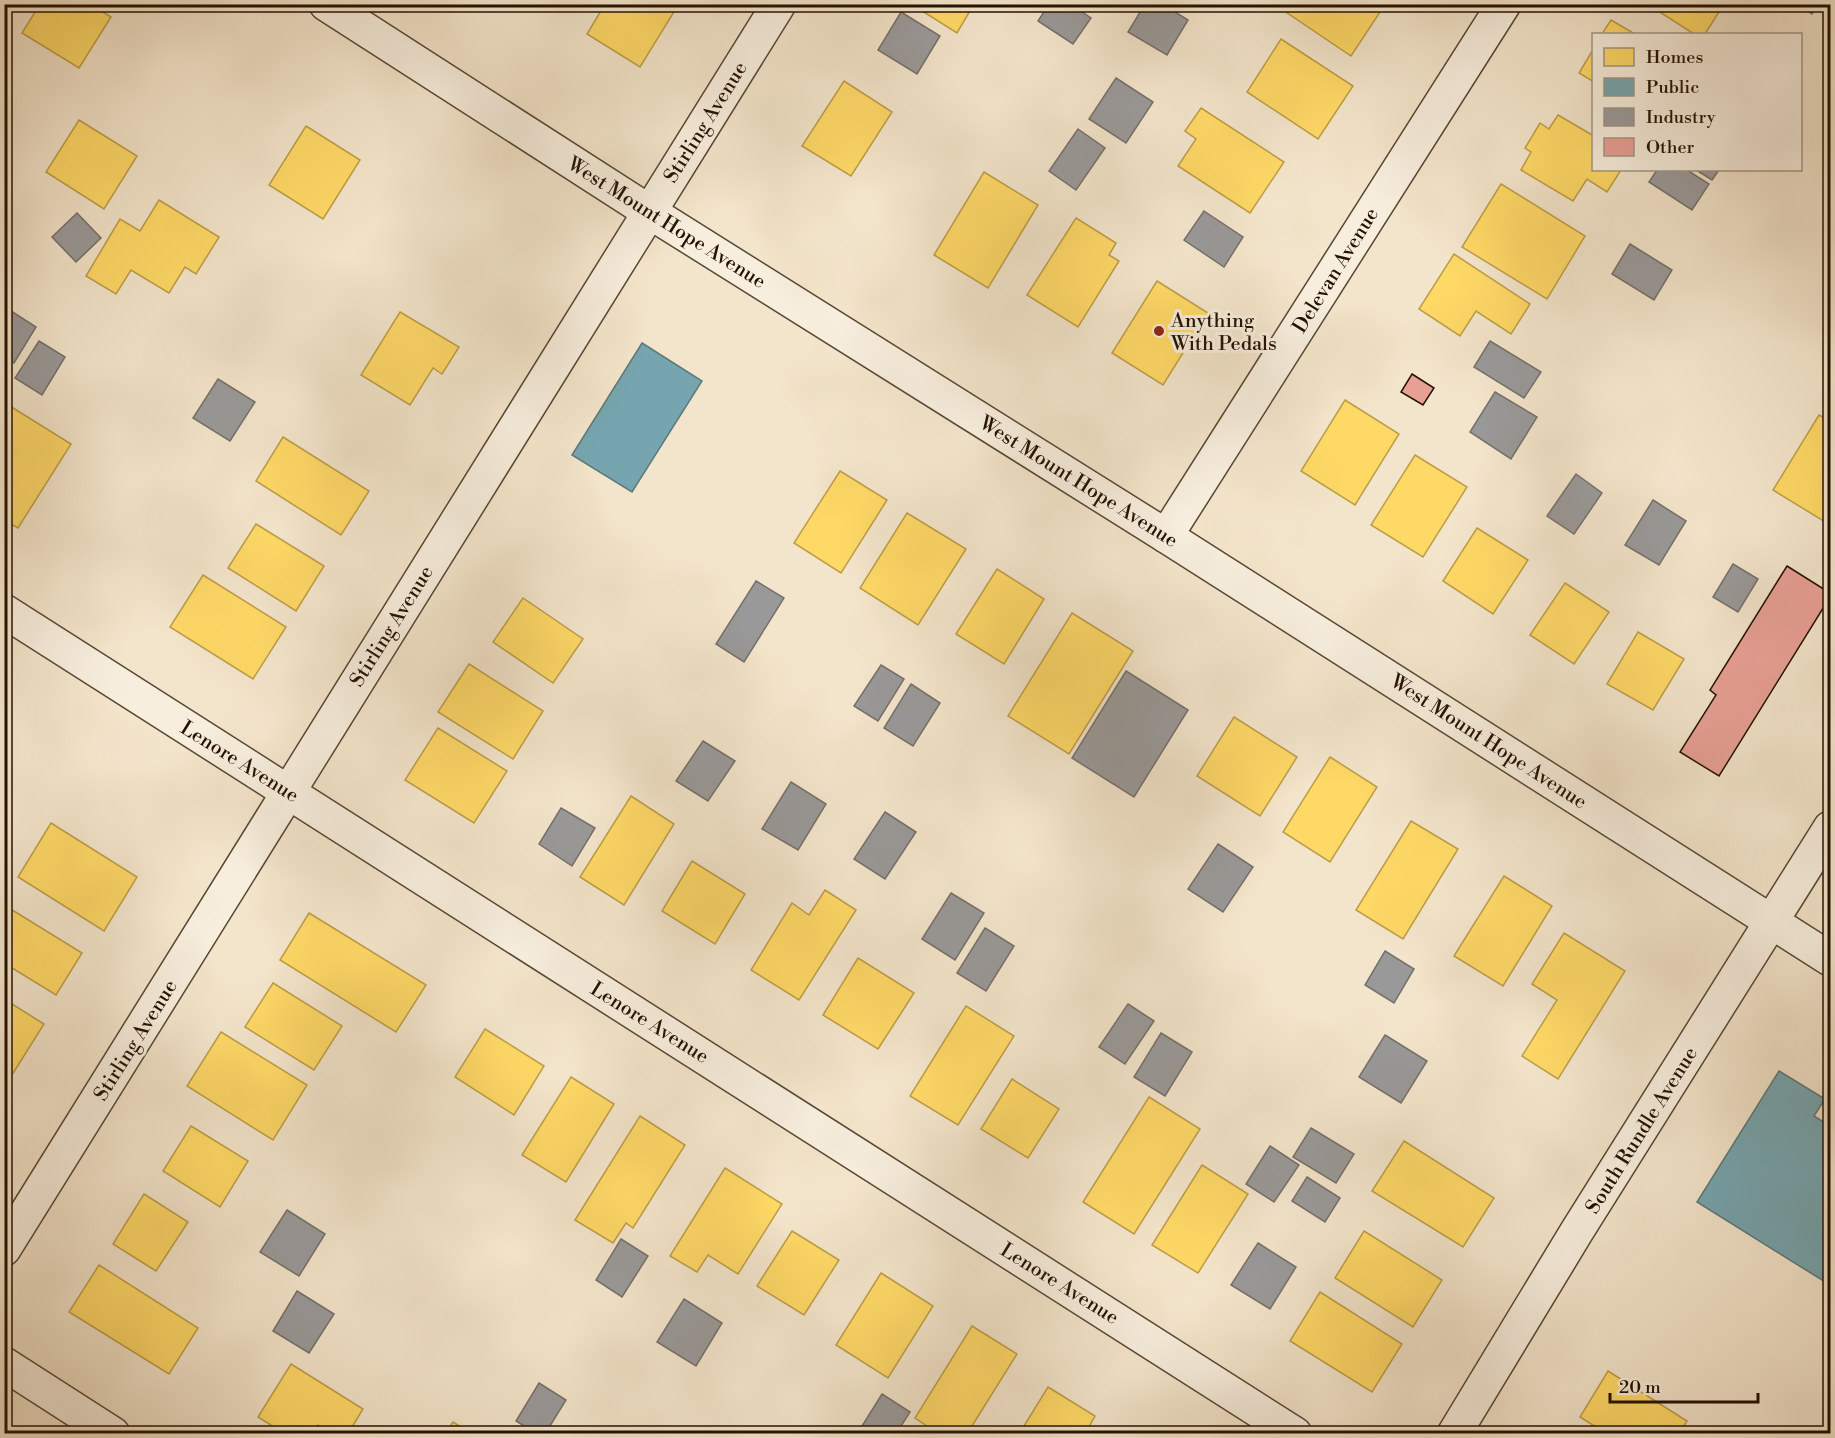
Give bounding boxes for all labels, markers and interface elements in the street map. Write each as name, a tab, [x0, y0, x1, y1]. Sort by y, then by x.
legend	[1592, 33, 1802, 171]
text: Homes	[1646, 46, 1703, 69]
street label: Stirling Avenue	[659, 58, 754, 188]
text: Public	[1646, 76, 1699, 99]
text: Industry	[1646, 106, 1716, 129]
text: Other	[1646, 136, 1694, 159]
street label: West Mount Hope Avenue	[561, 151, 770, 295]
street label: Delevan Avenue	[1288, 203, 1385, 338]
place label: Anything With Pedals	[1170, 309, 1277, 357]
marker: Anything With Pedals	[1152, 324, 1166, 338]
street label: West Mount Hope Avenue	[973, 410, 1182, 554]
street label: Stirling Avenue	[345, 562, 440, 692]
street label: West Mount Hope Avenue	[1384, 669, 1591, 815]
street label: Lenore Avenue	[175, 716, 303, 809]
street label: Stirling Avenue	[89, 976, 184, 1106]
street label: Lenore Avenue	[585, 977, 713, 1070]
street label: South Rundle Avenue	[1581, 1043, 1704, 1219]
street label: Lenore Avenue	[995, 1238, 1123, 1331]
scale bar	[1610, 1366, 1758, 1404]
text: 20 m	[1619, 1376, 1661, 1399]

